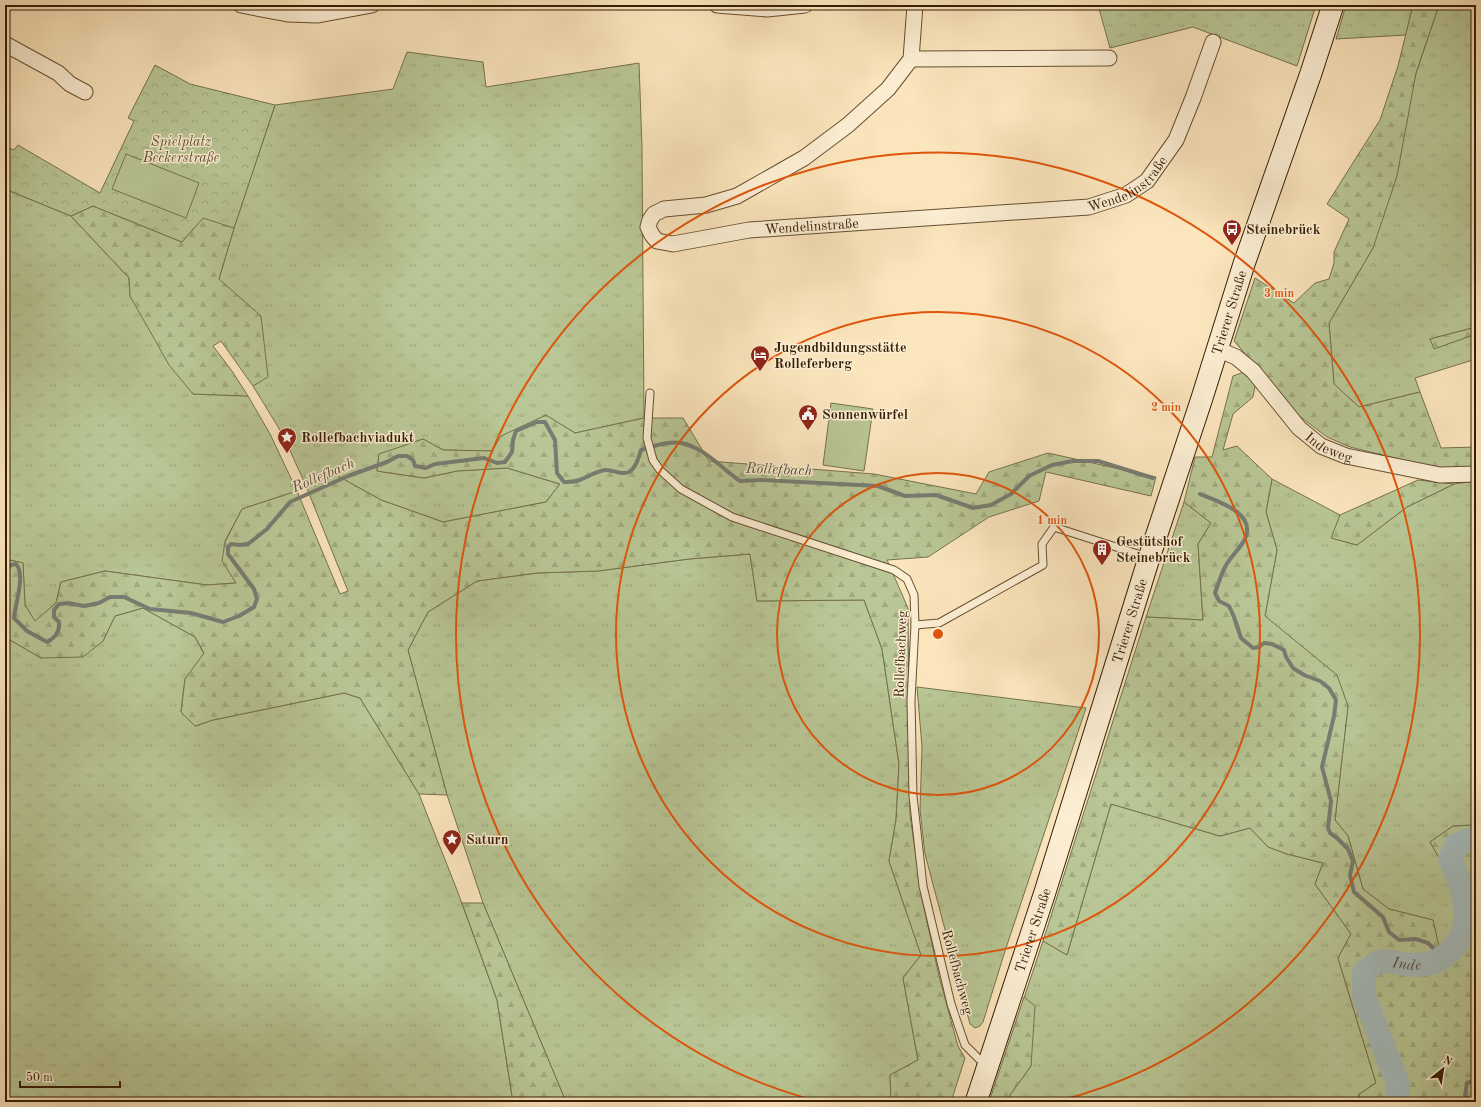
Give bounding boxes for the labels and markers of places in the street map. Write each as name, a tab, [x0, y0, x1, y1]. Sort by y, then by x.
bus stop icon: Steinebrück	[1221, 218, 1243, 246]
place label: Steinebrück	[1246, 223, 1321, 237]
place label: Jugendbildungsstätte Rolleferberg	[774, 341, 907, 371]
hotel icon: Jugendbildungsstätte Rolleferberg	[749, 344, 771, 372]
public building icon: Sonnenwürfel	[797, 403, 819, 431]
place label: Sonnenwürfel	[822, 408, 908, 422]
place icon: Rollefbachviadukt	[276, 426, 298, 454]
place label: Rollefbachviadukt	[301, 431, 414, 445]
place label: Gestütshof Steinebrück	[1116, 535, 1191, 565]
building icon: Gestütshof Steinebrück	[1091, 538, 1113, 566]
centre of rings	[931, 627, 945, 641]
place icon: Saturn	[441, 828, 463, 856]
place label: Saturn	[466, 833, 509, 847]

